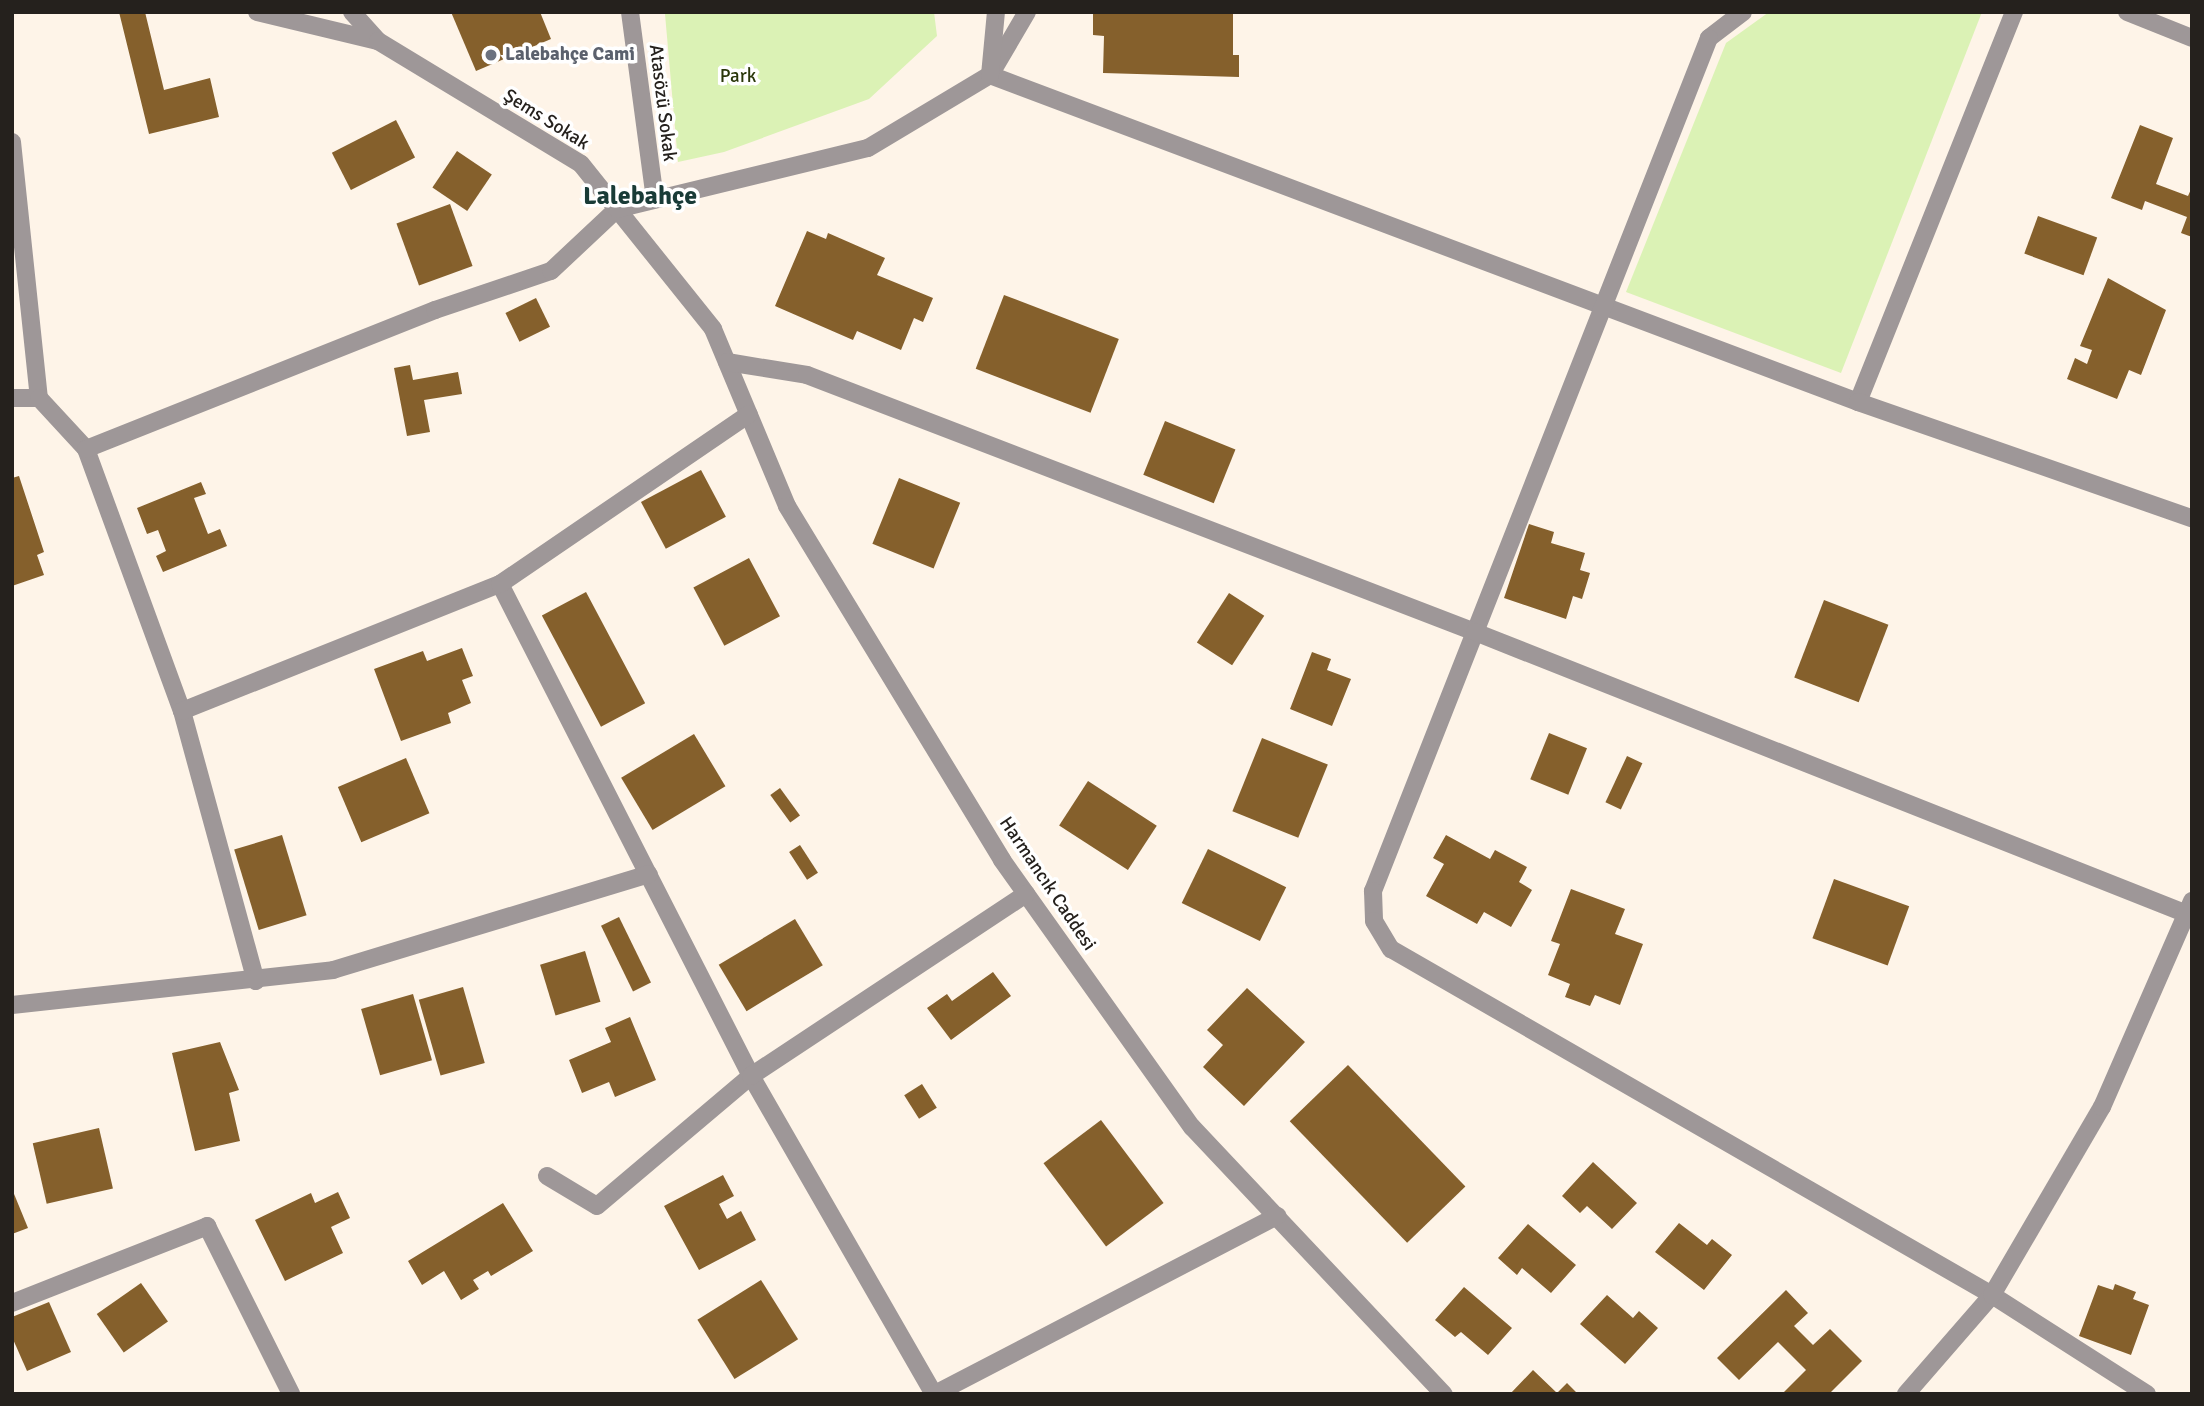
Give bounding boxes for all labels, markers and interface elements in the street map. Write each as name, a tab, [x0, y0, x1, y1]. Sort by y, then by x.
street label: Atasözü Sokak	[644, 43, 680, 163]
place label: Lalebahçe Cami	[505, 44, 635, 66]
marker: Lalebahçe Cami	[483, 47, 499, 63]
park label: Park	[720, 66, 756, 88]
street label: Şems Sokak	[499, 85, 593, 155]
district label: Lalebahçe	[583, 181, 697, 213]
street label: Harmancık Caddesi	[994, 813, 1100, 955]

